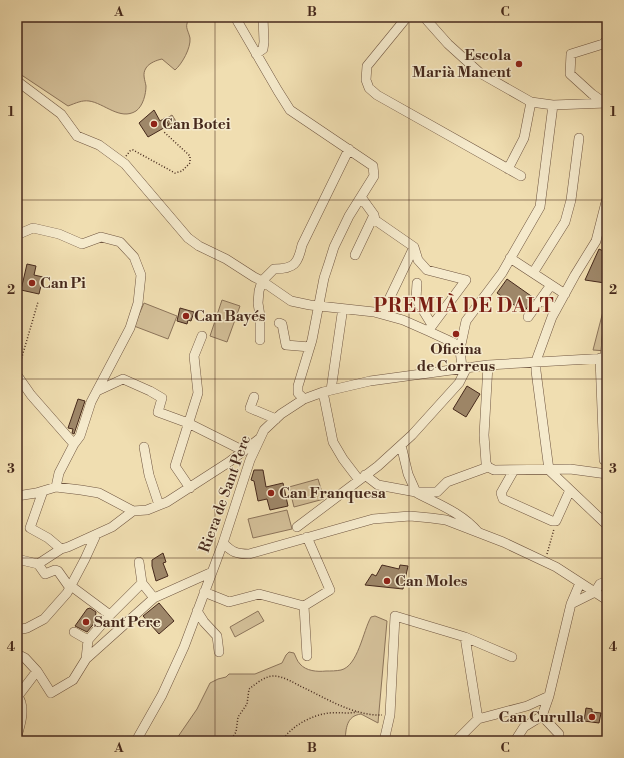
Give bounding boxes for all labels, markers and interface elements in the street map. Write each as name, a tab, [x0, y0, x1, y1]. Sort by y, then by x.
text: A	[113, 4, 124, 20]
text: B	[307, 4, 317, 20]
text: C	[500, 4, 510, 20]
place label: Escola Marià Manent	[412, 46, 512, 82]
marker: Escola Marià Manent	[514, 59, 524, 69]
text: 1	[8, 104, 15, 120]
text: 1	[610, 104, 617, 120]
place label: Can Botei	[162, 115, 231, 134]
marker: Can Botei	[149, 119, 159, 129]
place label: Can Pi	[40, 274, 86, 293]
marker: Can Pi	[27, 278, 37, 288]
text: 2	[7, 282, 15, 298]
text: 2	[609, 282, 617, 298]
district label: PREMIÀ DE DALT	[373, 293, 555, 318]
place label: Can Bayés	[194, 307, 265, 326]
marker: Can Bayés	[181, 311, 191, 321]
marker: Oficina de Correus	[451, 329, 461, 339]
place label: Oficina de Correus	[417, 340, 495, 376]
street label: Riera de Sant Pere	[195, 433, 255, 555]
text: 3	[7, 461, 15, 477]
text: 3	[609, 461, 617, 477]
place label: Can Franquesa	[279, 484, 387, 503]
marker: Can Franquesa	[266, 488, 276, 498]
place label: Can Moles	[395, 572, 468, 591]
marker: Can Moles	[382, 576, 392, 586]
place label: Sant Pere	[94, 613, 161, 632]
marker: Sant Pere	[81, 617, 91, 627]
text: 4	[7, 639, 16, 655]
text: 4	[609, 639, 618, 655]
place label: Can Curulla	[499, 708, 585, 727]
marker: Can Curulla	[587, 712, 597, 722]
text: A	[113, 740, 124, 756]
text: B	[307, 740, 317, 756]
text: C	[500, 740, 510, 756]

